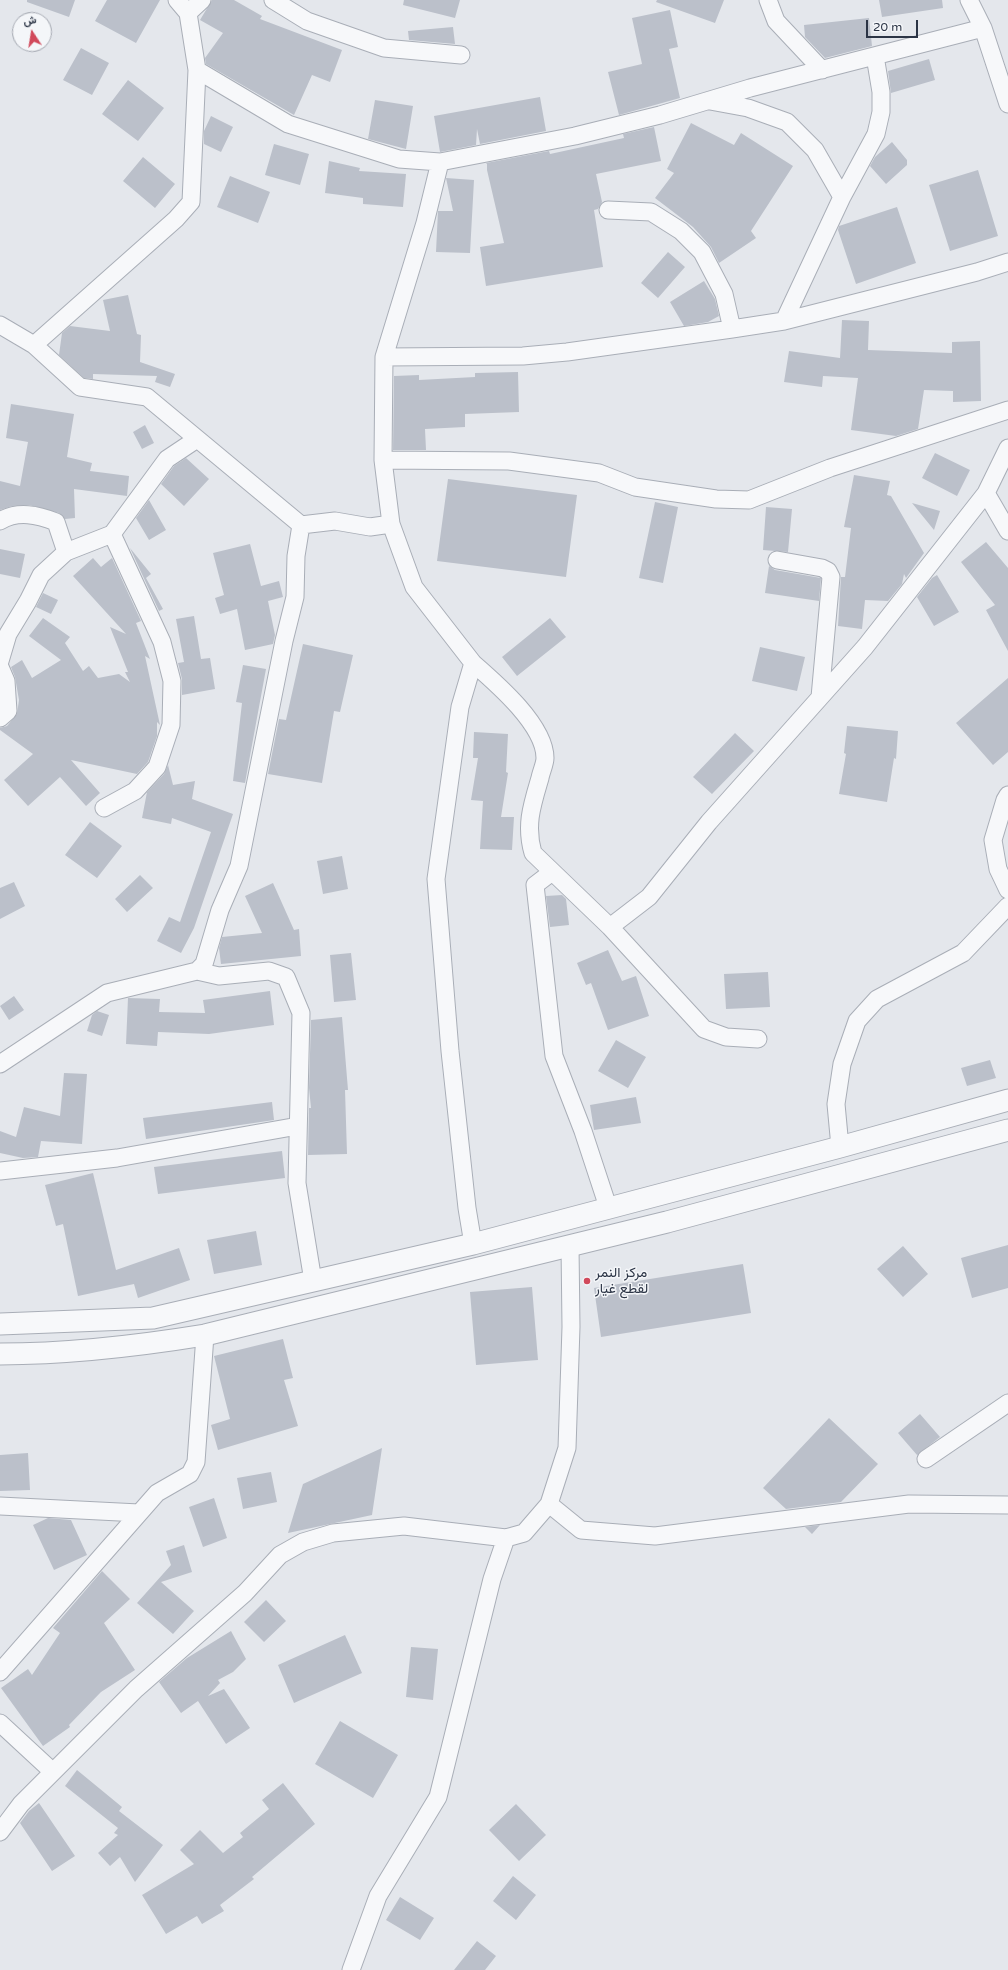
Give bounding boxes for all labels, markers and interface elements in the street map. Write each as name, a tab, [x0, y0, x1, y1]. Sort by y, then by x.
north arrow	[12, 12, 52, 52]
scale bar	[868, 12, 920, 38]
text: ش	[22, 13, 37, 28]
text: 20 m	[873, 20, 902, 34]
place label: مركز النمر لقطع غيار	[595, 1265, 648, 1298]
marker: مركز النمر لقطع غيار	[582, 1276, 592, 1286]

